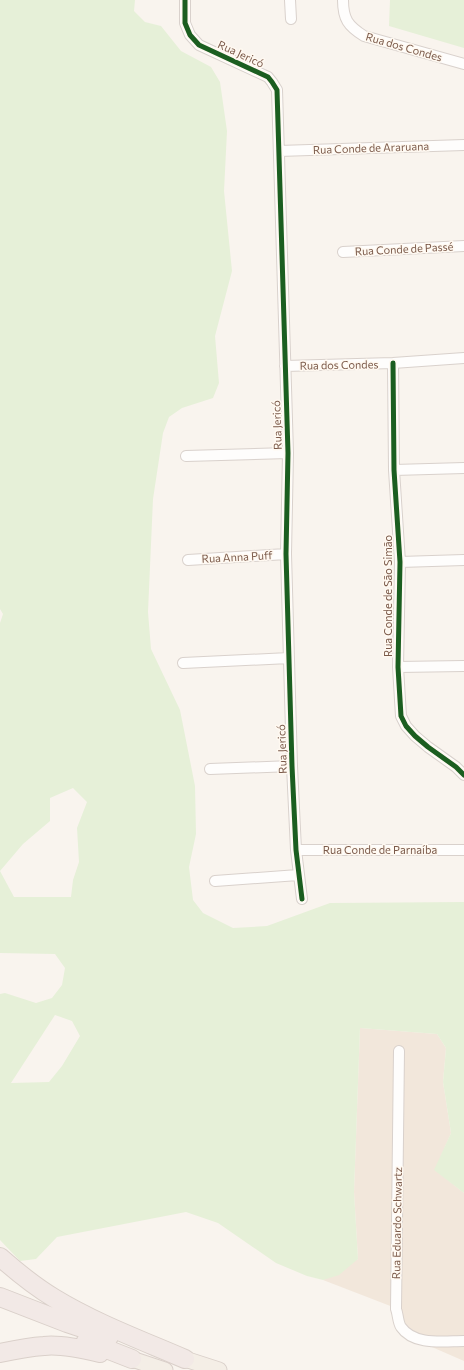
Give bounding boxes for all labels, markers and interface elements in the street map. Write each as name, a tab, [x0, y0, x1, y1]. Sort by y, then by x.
street label: Rua dos Condes	[364, 29, 444, 64]
street label: Rua Jericó	[216, 37, 267, 71]
street label: Rua Conde de Araruana	[313, 139, 429, 156]
street label: Rua Conde de Passé	[354, 239, 454, 258]
street label: Rua dos Condes	[299, 357, 379, 372]
street label: Rua Jericó	[269, 400, 285, 450]
street label: Rua Conde de São Simão	[381, 534, 394, 657]
street label: Rua Anna Puff	[201, 548, 273, 565]
street label: Rua Jericó	[274, 724, 290, 774]
street label: Rua Conde de Parnaíba	[323, 843, 437, 856]
street label: Rua Eduardo Schwartz	[389, 1166, 404, 1279]

